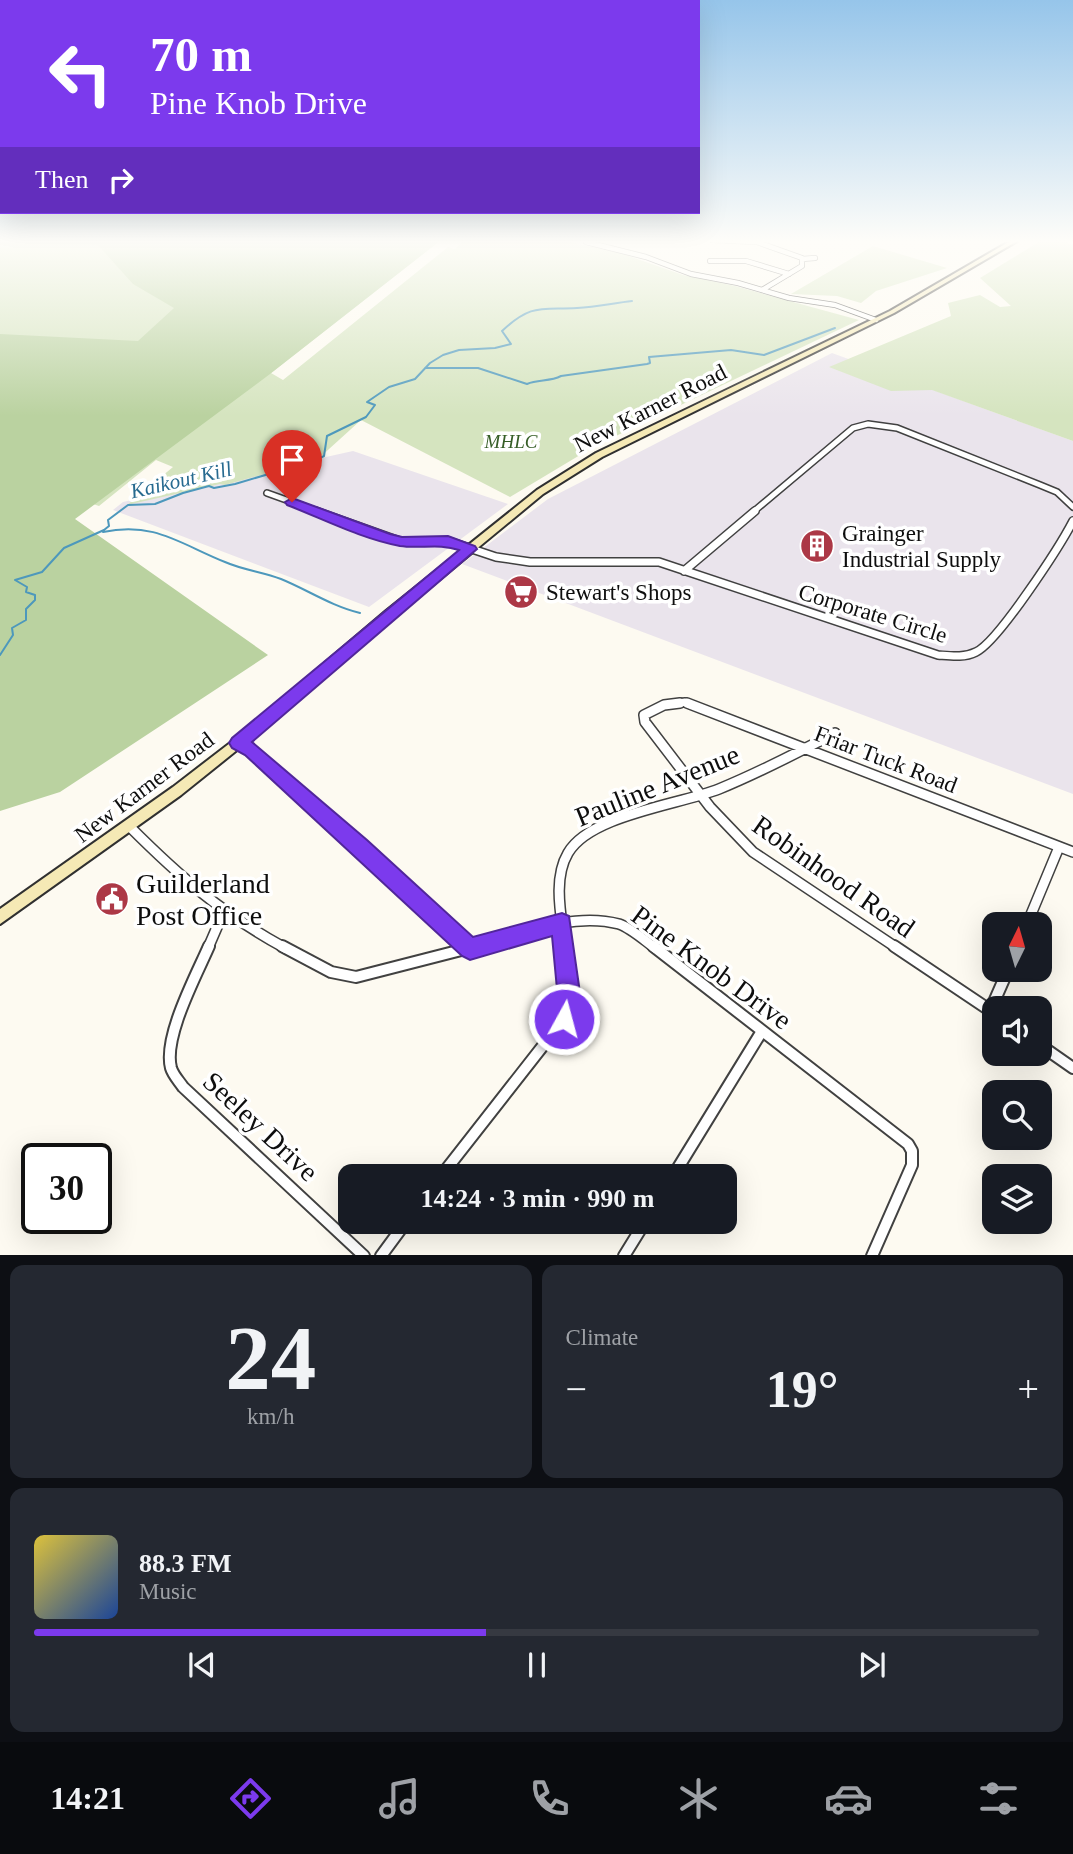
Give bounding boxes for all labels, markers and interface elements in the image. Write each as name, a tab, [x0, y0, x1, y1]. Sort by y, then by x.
text: 70 m	[150, 27, 252, 82]
icon: left	[35, 28, 126, 119]
text: Pine Knob Drive	[150, 85, 367, 121]
icon: right	[102, 161, 140, 199]
text: Then	[35, 165, 88, 194]
street label: New Karner Road	[570, 359, 731, 458]
pin	[262, 430, 322, 502]
park label: MHLC	[484, 431, 538, 452]
icon: arrive	[273, 441, 311, 479]
water label: Kaikout Kill	[127, 457, 234, 504]
place label: Grainger Industrial Supply	[842, 521, 1002, 572]
building icon: Grainger Industrial Supply	[798, 527, 836, 565]
supermarket icon: Stewart's Shops	[502, 573, 540, 611]
street label: Corporate Circle	[796, 579, 950, 648]
place label: Stewart's Shops	[546, 580, 691, 605]
street label: Friar Tuck Road	[811, 721, 961, 798]
street label: New Karner Road	[70, 727, 219, 848]
street label: Pauline Avenue	[571, 738, 744, 833]
street label: Robinhood Road	[747, 809, 921, 944]
place label: Guilderland Post Office	[136, 868, 270, 931]
public building icon: Guilderland Post Office	[93, 880, 131, 918]
street label: Pine Knob Drive	[626, 899, 798, 1036]
north arrow	[982, 912, 1052, 982]
map controls	[982, 912, 1052, 1234]
position arrow	[527, 982, 601, 1056]
button: sound	[982, 996, 1052, 1066]
street label: Seeley Drive	[197, 1065, 324, 1187]
button: search	[982, 1080, 1052, 1150]
speed limit sign: 30	[21, 1143, 112, 1234]
button: layers	[982, 1164, 1052, 1234]
text: 14:24 · 3 min · 990 m	[421, 1184, 655, 1213]
text: 24	[225, 1308, 316, 1409]
text: Climate	[566, 1325, 638, 1350]
text: 19°	[766, 1361, 839, 1418]
text: −	[566, 1368, 587, 1410]
text: +	[1018, 1368, 1039, 1410]
text: km/h	[247, 1404, 294, 1429]
text: 88.3 FM	[139, 1549, 231, 1578]
text: Music	[139, 1579, 197, 1604]
icon: previous	[183, 1646, 221, 1684]
icon: pause	[518, 1646, 556, 1684]
icon: next	[853, 1646, 891, 1684]
icon: directions	[226, 1774, 275, 1823]
icon: music	[375, 1774, 424, 1823]
icon: phone	[525, 1774, 574, 1823]
icon: climate	[674, 1774, 723, 1823]
icon: car	[824, 1774, 873, 1823]
icon: filters	[974, 1774, 1023, 1823]
text: 14:21	[50, 1780, 125, 1816]

